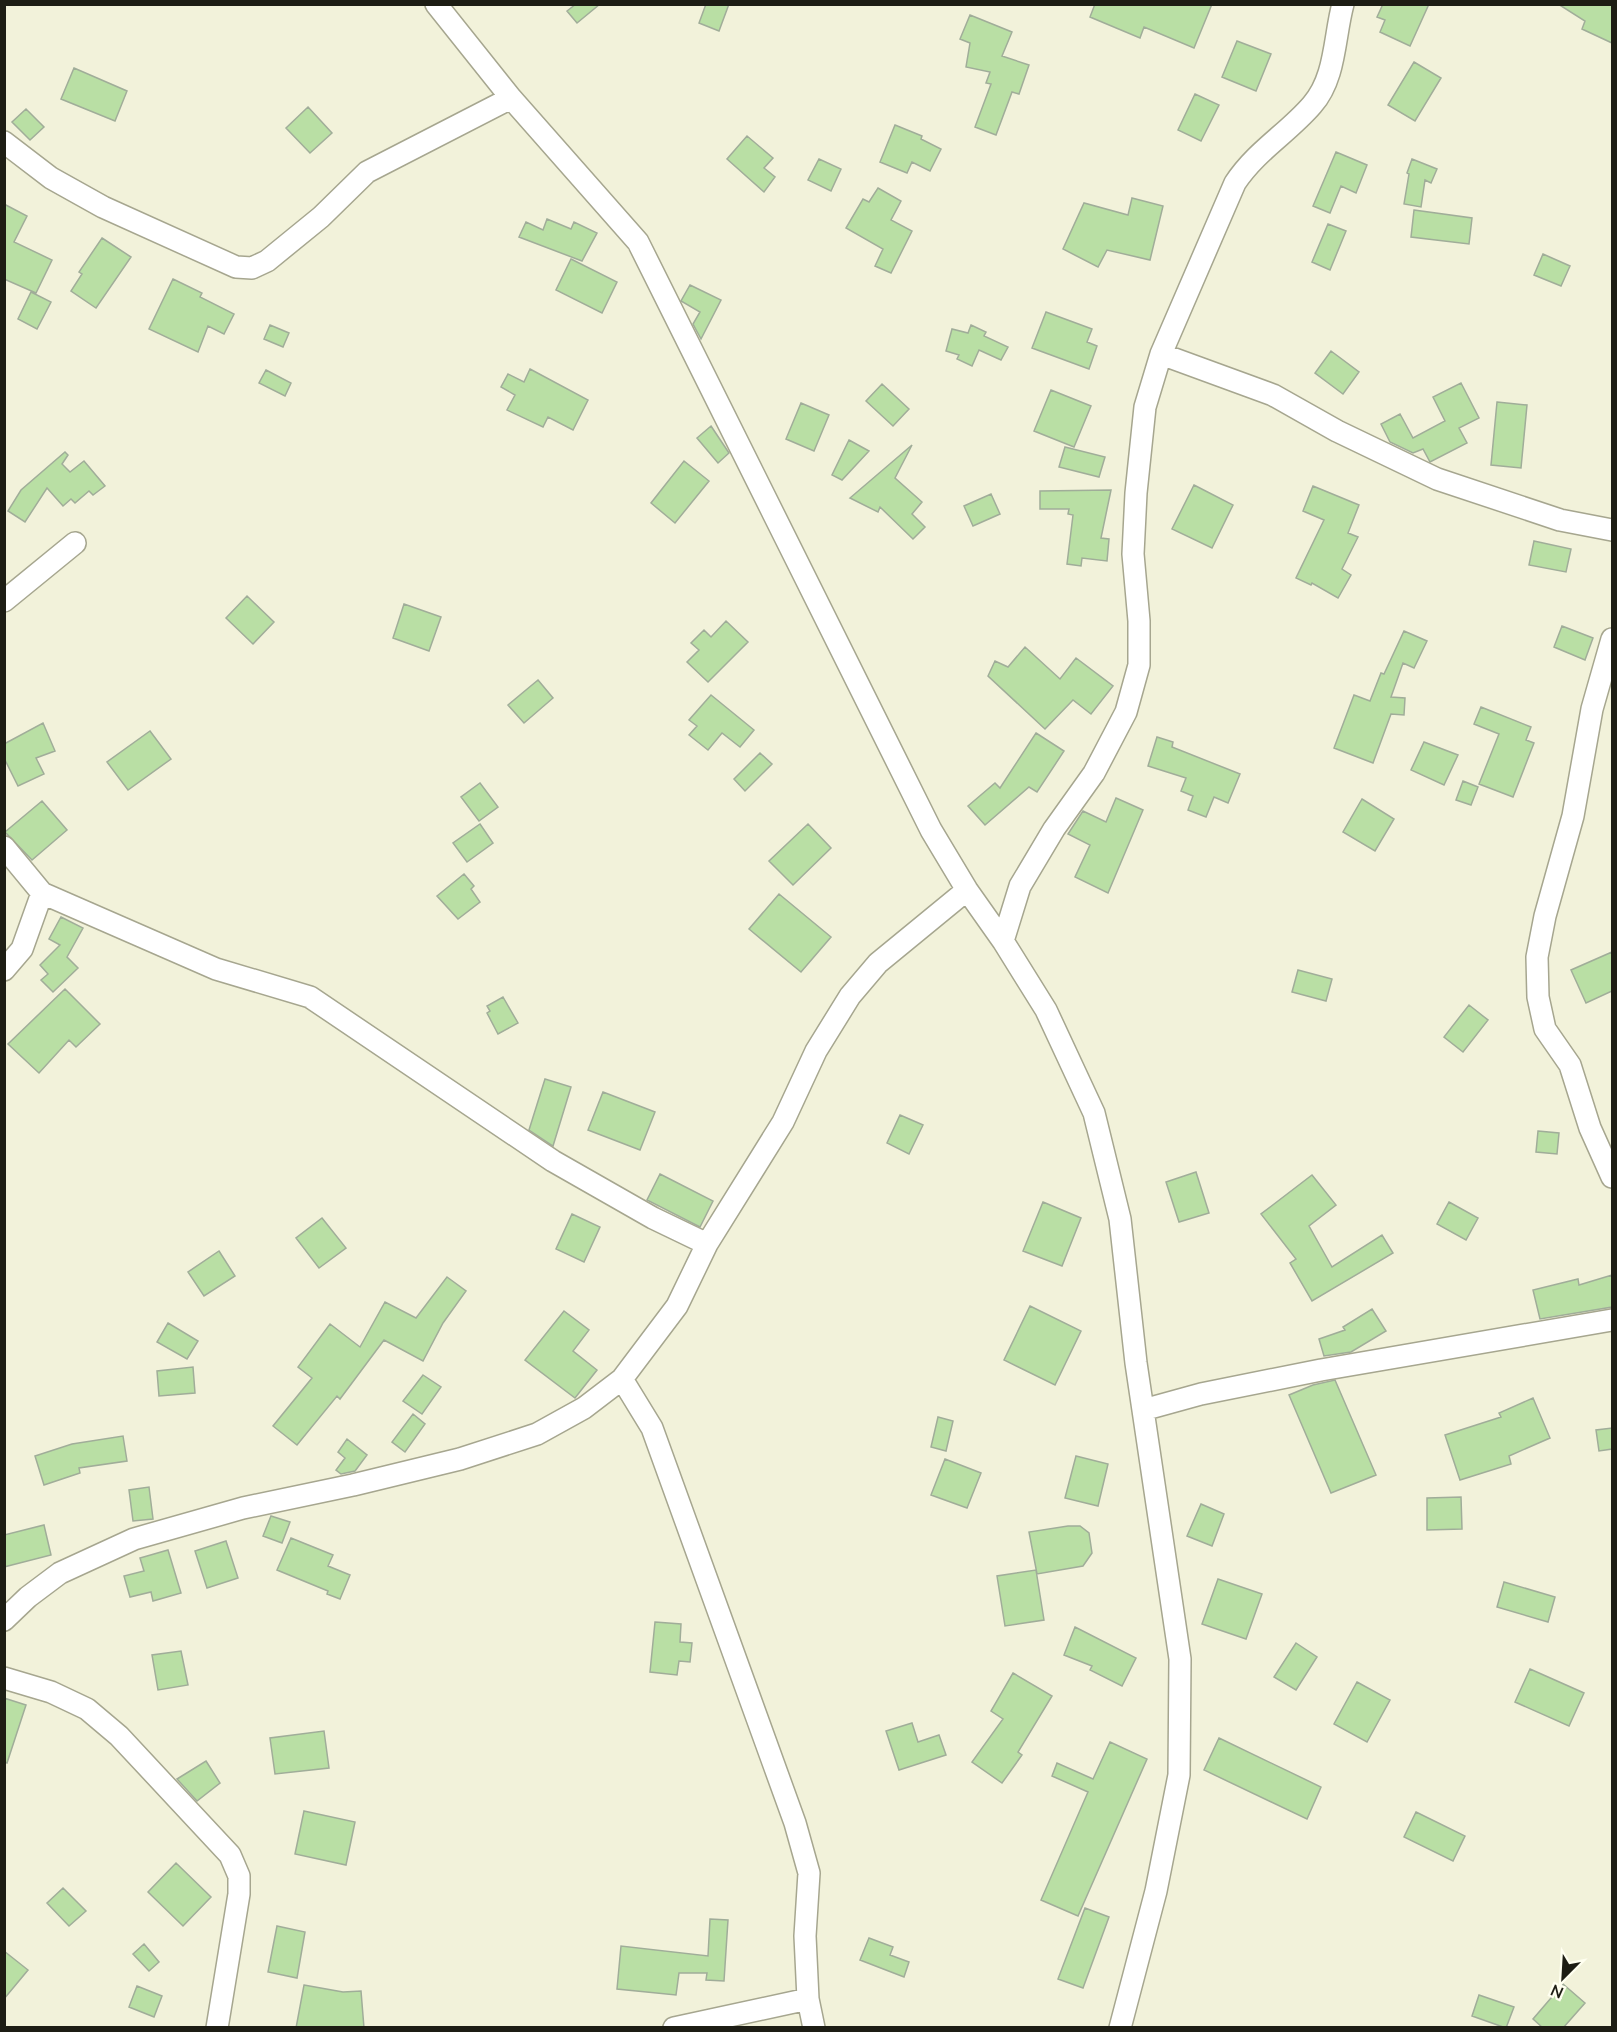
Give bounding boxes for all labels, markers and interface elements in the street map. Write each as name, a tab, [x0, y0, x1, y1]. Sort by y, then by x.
north arrow	[1533, 1948, 1593, 2008]
text: N	[1547, 1978, 1567, 2003]

